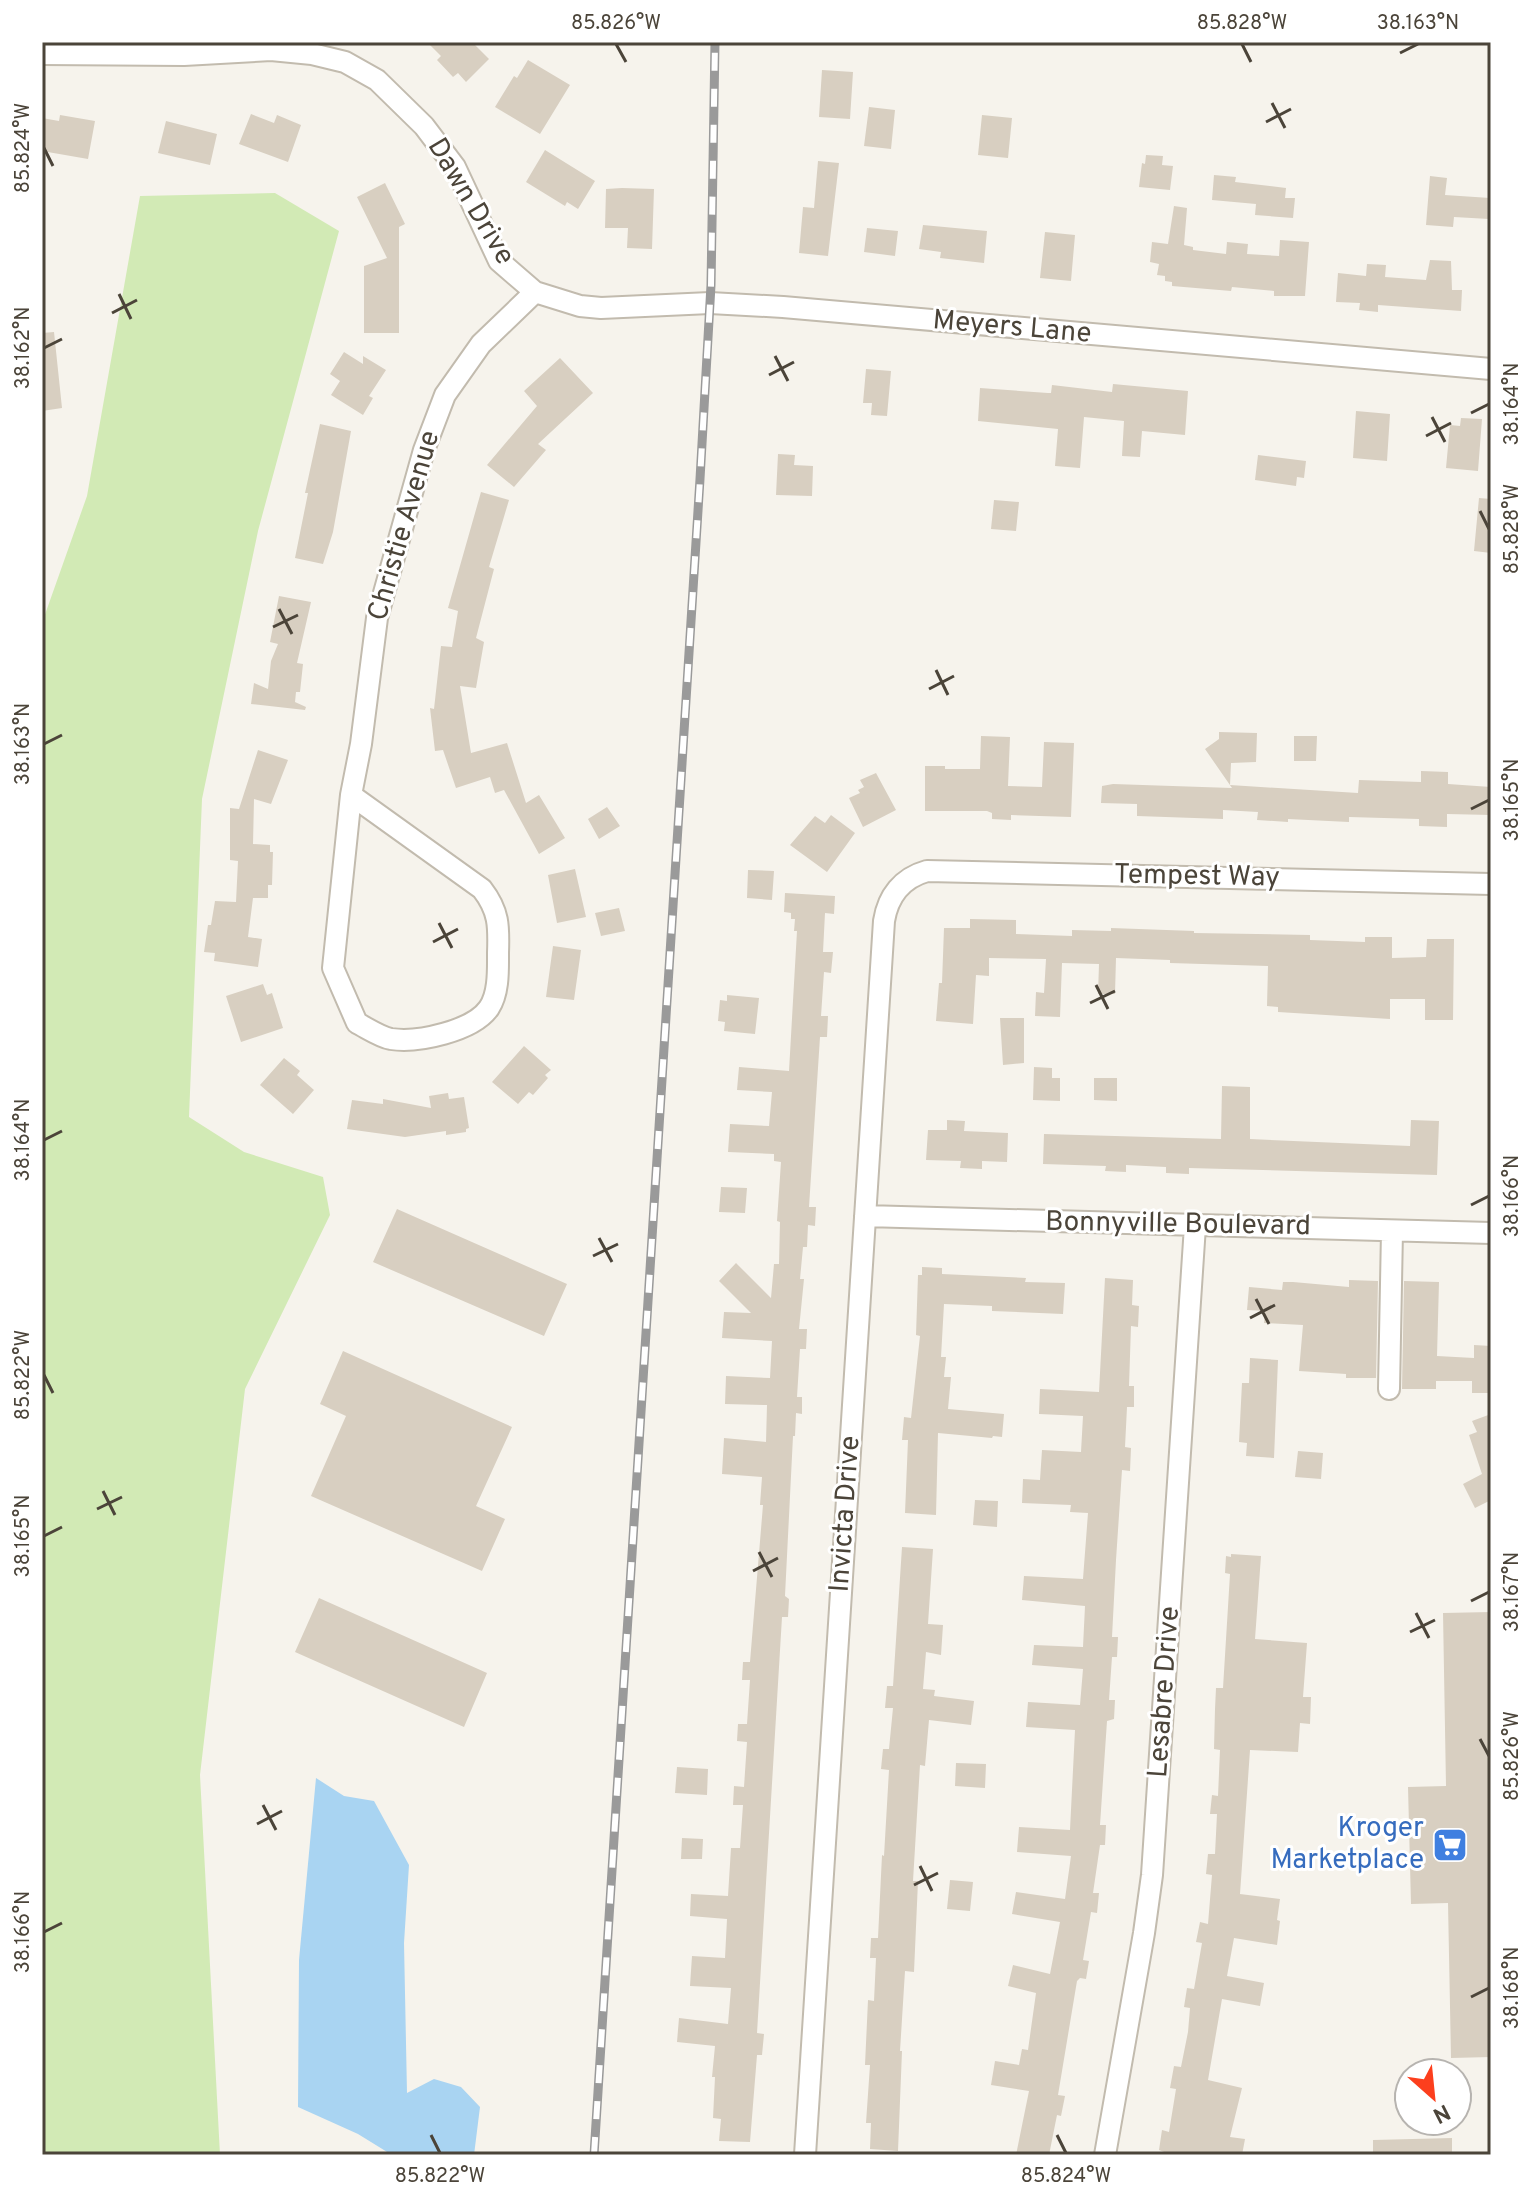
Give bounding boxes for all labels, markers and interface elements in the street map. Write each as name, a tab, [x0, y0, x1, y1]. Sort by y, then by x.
text: 85.826°W	[571, 11, 661, 37]
text: 85.828°W	[1197, 11, 1287, 37]
text: 38.163°N	[1377, 11, 1459, 37]
text: 85.824°W	[11, 103, 37, 193]
street label: Dawn Drive	[418, 132, 522, 272]
street label: Meyers Lane	[931, 303, 1093, 353]
text: 38.162°N	[11, 307, 37, 389]
text: 38.164°N	[1500, 363, 1526, 445]
street label: Christie Avenue	[361, 427, 449, 625]
text: 85.828°W	[1500, 484, 1526, 574]
text: 38.163°N	[11, 703, 37, 785]
text: 38.165°N	[1500, 759, 1526, 841]
street label: Tempest Way	[1114, 858, 1280, 896]
text: 38.164°N	[11, 1099, 37, 1181]
text: 38.166°N	[1500, 1155, 1526, 1237]
street label: Bonnyville Boulevard	[1045, 1205, 1311, 1245]
text: 85.822°W	[11, 1330, 37, 1420]
street label: Invicta Drive	[823, 1435, 869, 1593]
text: 38.165°N	[11, 1495, 37, 1577]
text: 38.167°N	[1500, 1552, 1526, 1632]
street label: Lesabre Drive	[1141, 1605, 1189, 1779]
text: 85.826°W	[1500, 1711, 1526, 1801]
place label: Kroger Marketplace	[1271, 1811, 1424, 1879]
supermarket icon: Kroger Marketplace	[1431, 1826, 1469, 1864]
text: 38.166°N	[11, 1891, 37, 1973]
text: 38.168°N	[1500, 1947, 1526, 2029]
north arrow	[1393, 2057, 1473, 2137]
text: N	[1428, 2097, 1454, 2128]
text: 85.822°W	[395, 2164, 485, 2190]
text: 85.824°W	[1021, 2164, 1111, 2190]

